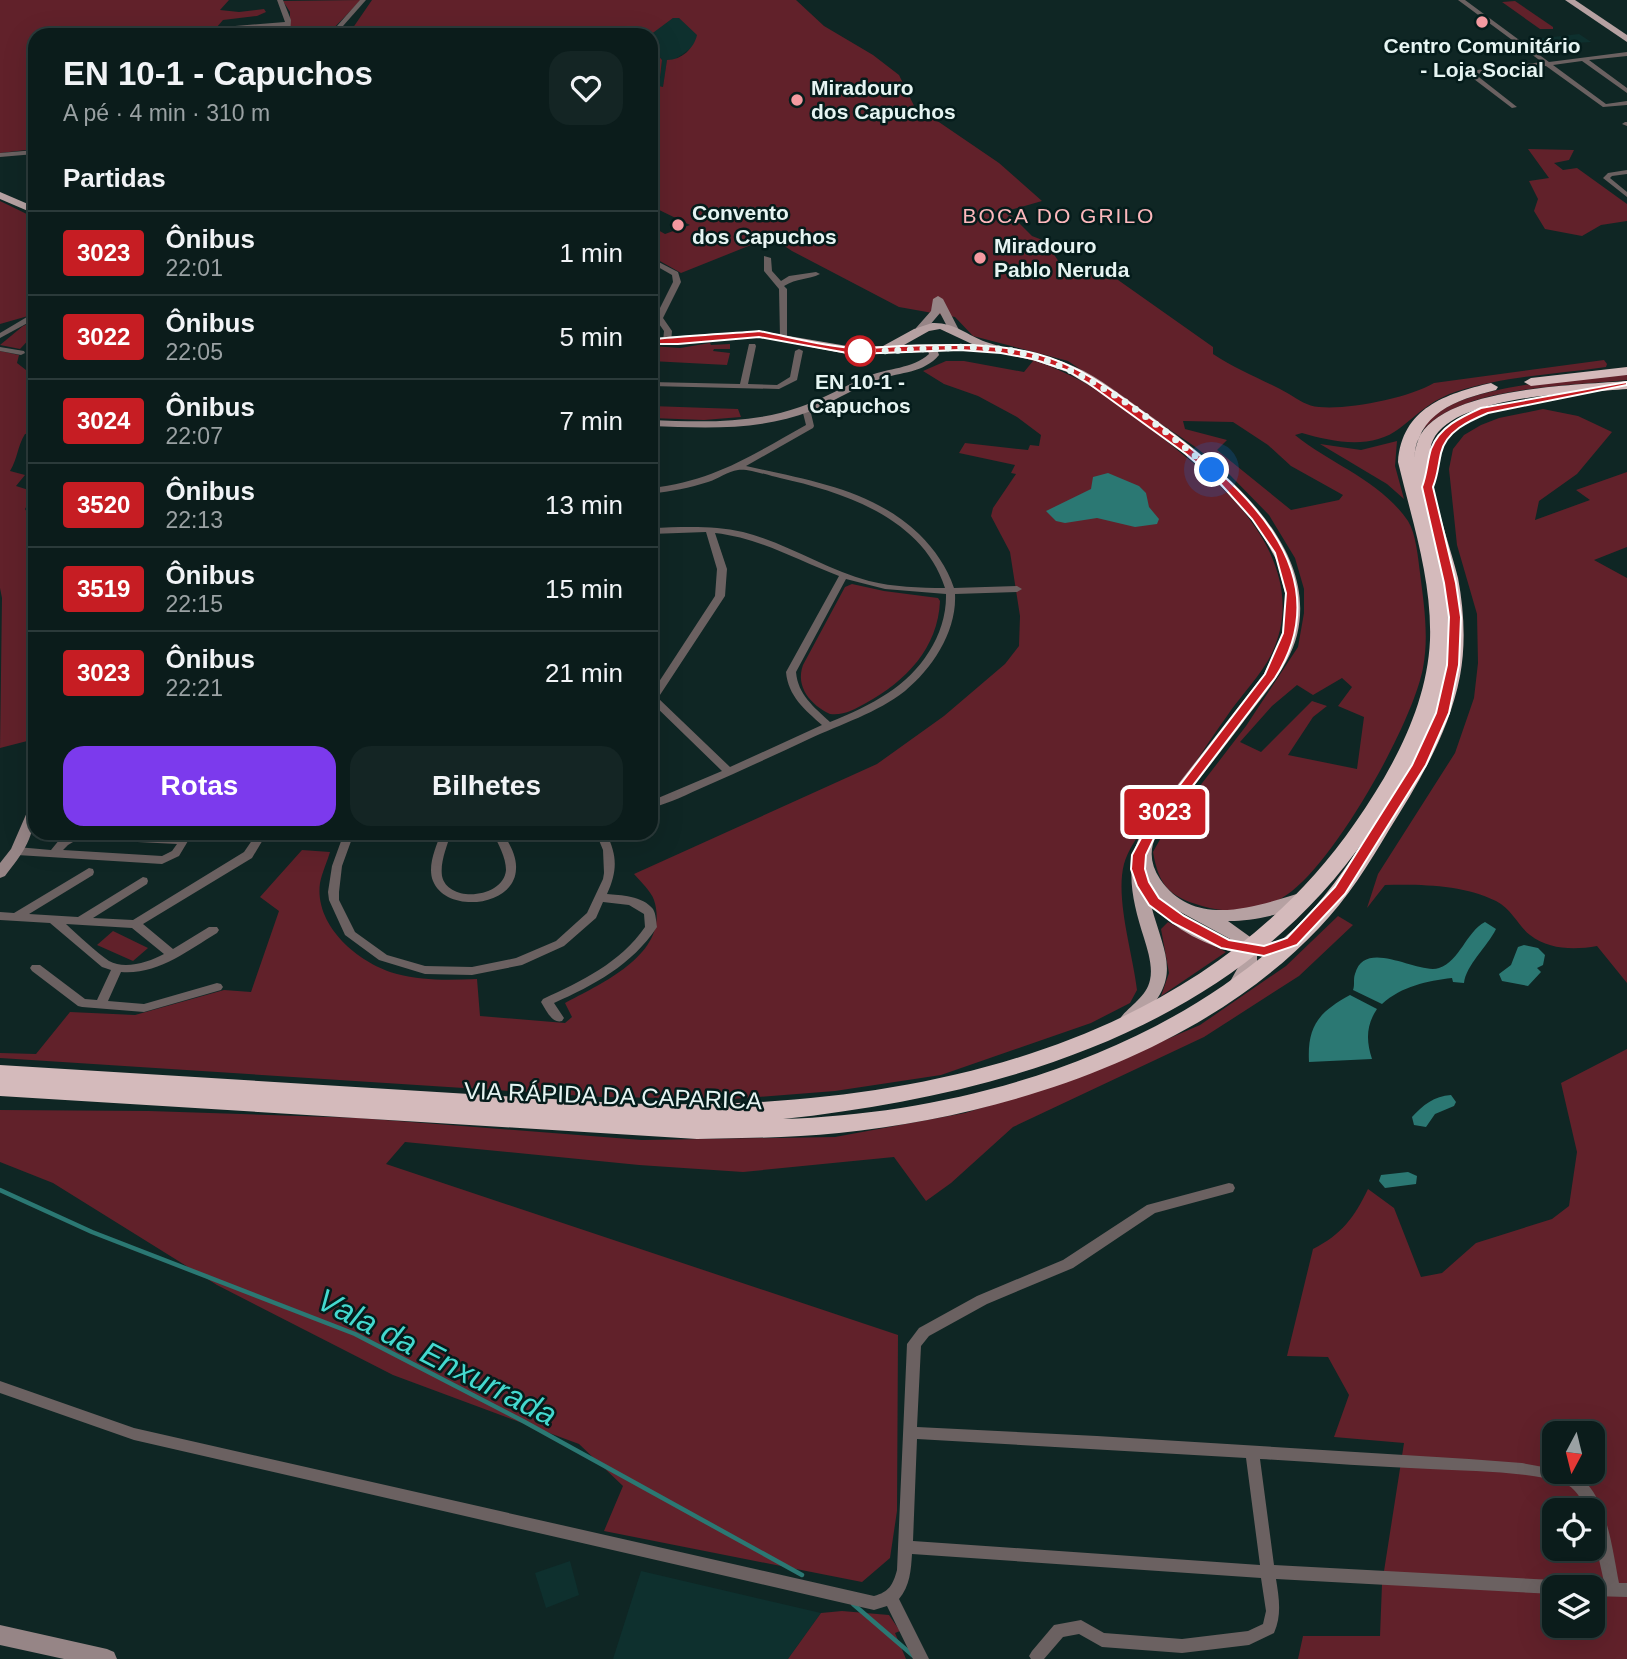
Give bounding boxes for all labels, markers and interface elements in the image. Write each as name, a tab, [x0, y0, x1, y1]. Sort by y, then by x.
marker: Centro Comunitário - Loja Social	[1474, 14, 1490, 30]
place label: Centro Comunitário - Loja Social	[1383, 34, 1581, 81]
button: heart	[549, 51, 623, 125]
text: EN 10-1 - Capuchos	[63, 55, 373, 92]
place label: Miradouro dos Capuchos	[811, 76, 956, 123]
marker: Miradouro dos Capuchos	[789, 92, 805, 108]
text: A pé · 4 min · 310 m	[63, 100, 270, 126]
text: Partidas	[63, 163, 166, 193]
place label: Convento dos Capuchos	[692, 201, 837, 248]
district label: BOCA DO GRILO	[963, 204, 1155, 227]
marker: Convento dos Capuchos	[670, 217, 686, 233]
text: Ônibus	[165, 224, 255, 254]
place label: Miradouro Pablo Neruda	[994, 234, 1130, 281]
text: 1 min	[559, 238, 623, 268]
text: 3023	[77, 239, 130, 266]
marker: Miradouro Pablo Neruda	[972, 250, 988, 266]
text: 22:01	[165, 255, 223, 281]
text: Ônibus	[165, 308, 255, 338]
text: 5 min	[559, 322, 623, 352]
text: 3022	[77, 323, 130, 350]
marker: EN 10-1 - Capuchos	[845, 336, 875, 366]
text: 22:05	[165, 339, 223, 365]
place label: EN 10-1 - Capuchos	[809, 370, 911, 417]
text: Ônibus	[165, 392, 255, 422]
text: 7 min	[559, 406, 623, 436]
text: 3024	[77, 407, 130, 434]
text: 22:07	[165, 423, 223, 449]
your location	[1194, 452, 1229, 487]
text: Ônibus	[165, 476, 255, 506]
text: 13 min	[545, 490, 623, 520]
text: 3520	[77, 491, 130, 518]
text: 22:13	[165, 507, 223, 533]
text: Ônibus	[165, 560, 255, 590]
text: 15 min	[545, 574, 623, 604]
text: 3519	[77, 575, 130, 602]
text: 22:15	[165, 591, 223, 617]
text: Ônibus	[165, 644, 255, 674]
text: 21 min	[545, 658, 623, 688]
text: 3023	[77, 659, 130, 686]
text: 22:21	[165, 675, 223, 701]
button: Rotas	[63, 746, 336, 826]
button: Bilhetes	[350, 746, 623, 826]
line badge: 3023	[1116, 789, 1214, 835]
text: 3023	[1138, 798, 1192, 825]
street label: VIA RÁPIDA DA CAPARICA	[463, 1077, 763, 1114]
water label: Vala da Enxurrada	[311, 1281, 563, 1433]
north arrow	[1542, 1421, 1605, 1484]
map controls	[1542, 1421, 1605, 1638]
button: locate	[1542, 1498, 1605, 1561]
button: layers	[1542, 1575, 1605, 1638]

